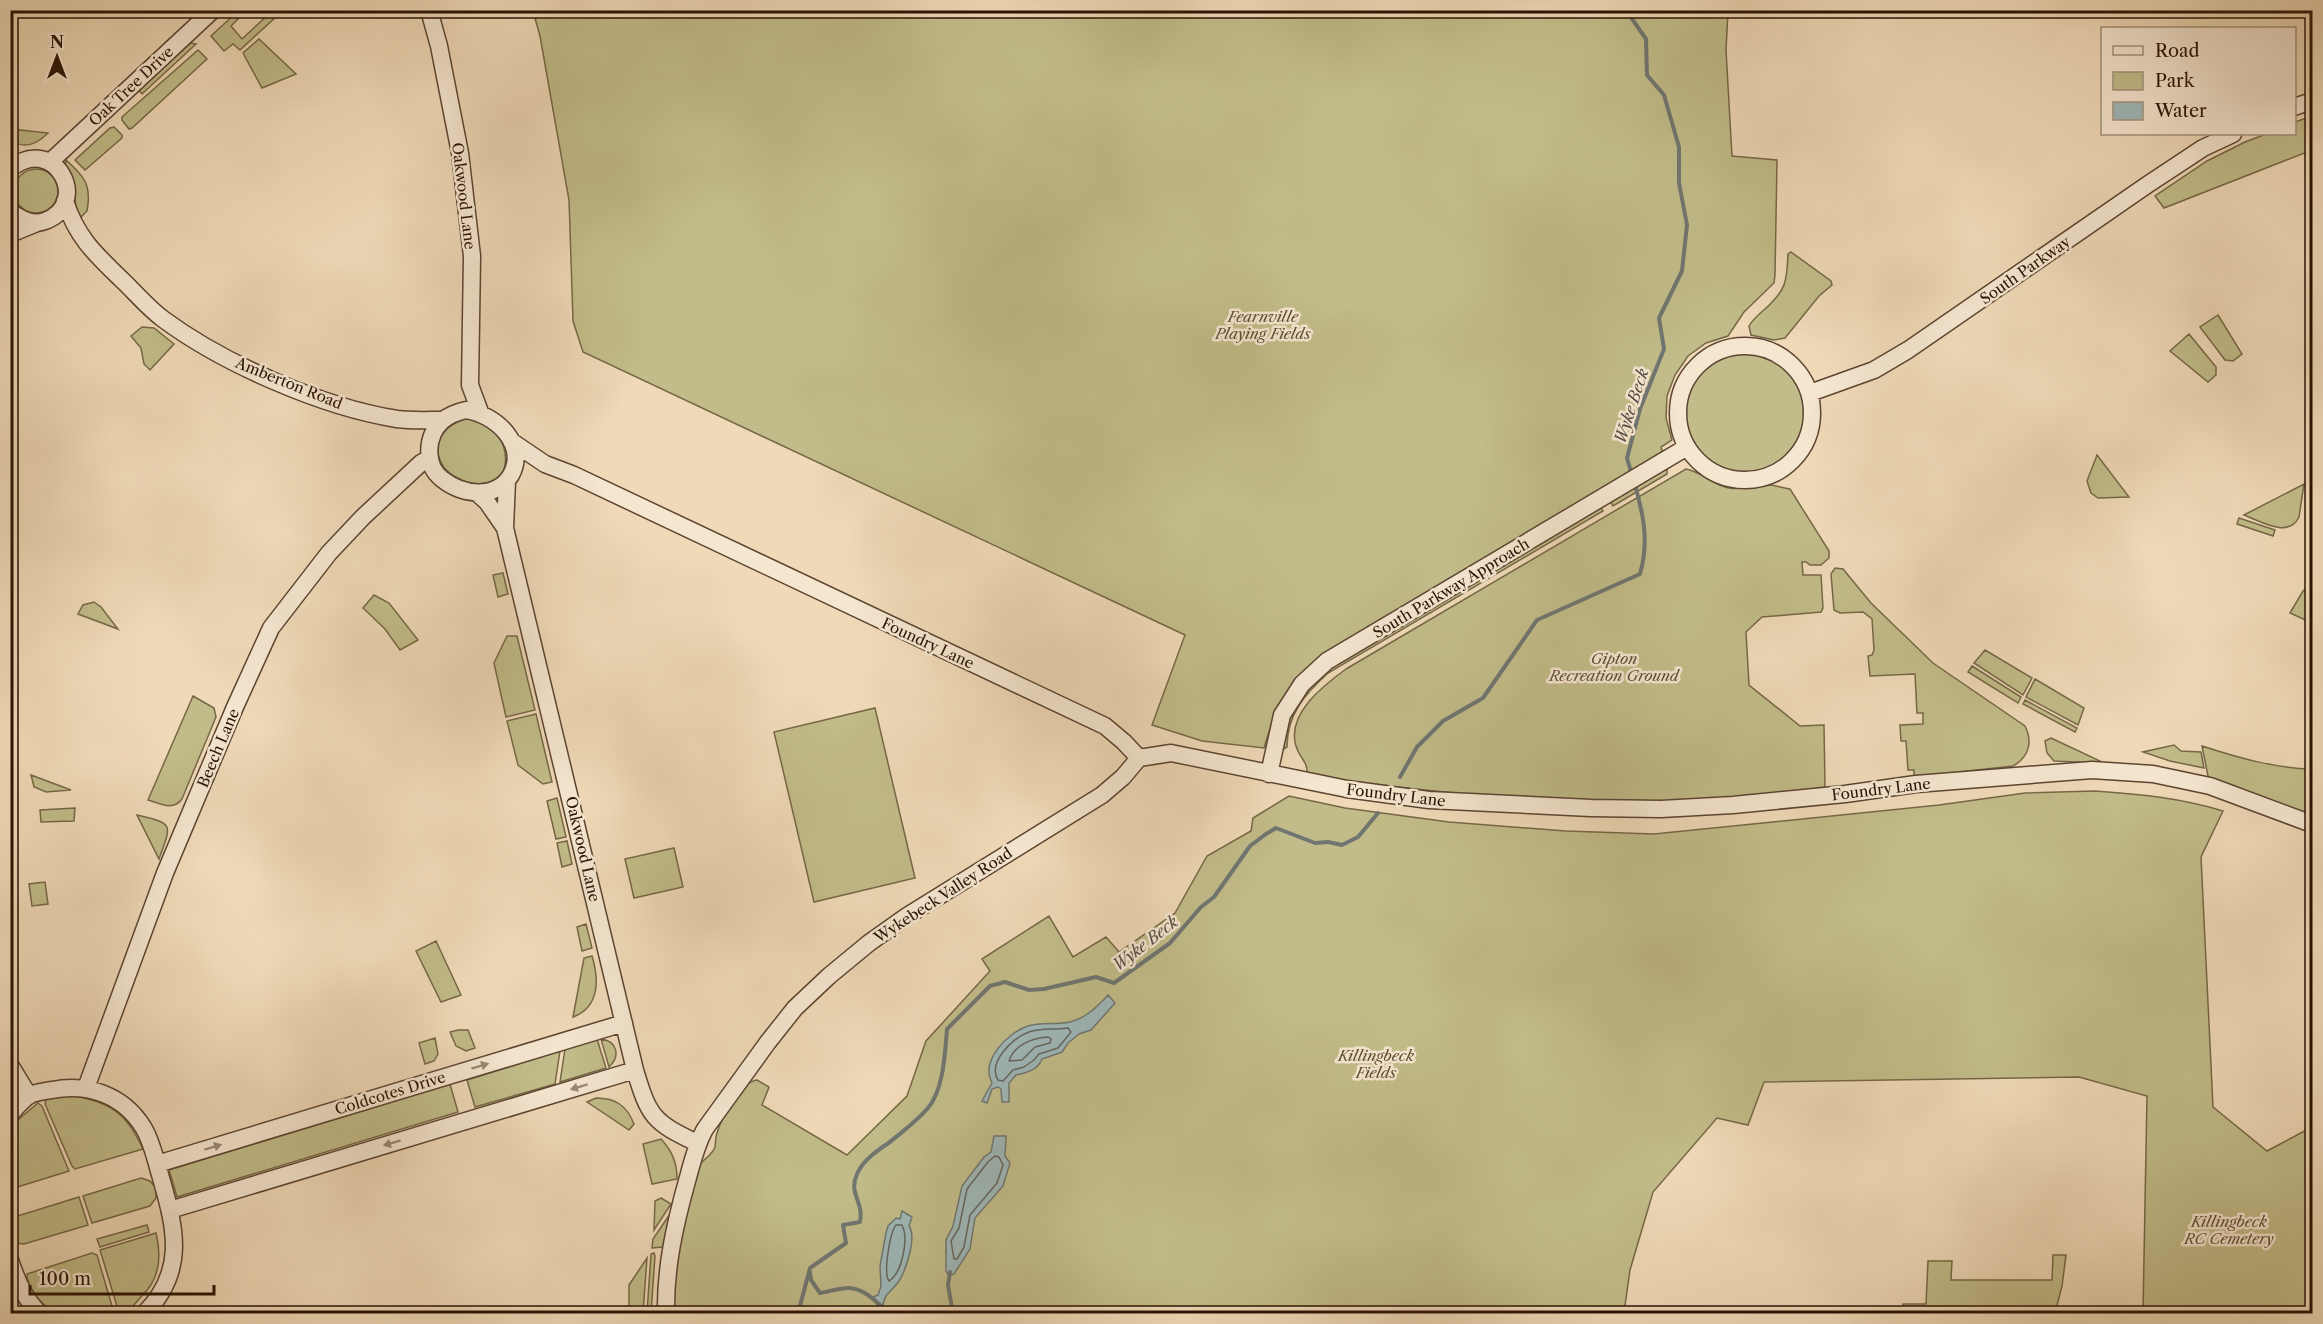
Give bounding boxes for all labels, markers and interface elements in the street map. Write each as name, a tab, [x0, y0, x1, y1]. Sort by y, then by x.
north arrow	[27, 27, 87, 87]
legend	[2101, 27, 2296, 135]
text: N	[50, 32, 64, 52]
text: Road	[2155, 40, 2200, 62]
street label: Oak Tree Drive	[85, 42, 177, 130]
text: Park	[2155, 70, 2196, 92]
text: Water	[2154, 100, 2207, 122]
street label: Oakwood Lane	[448, 141, 480, 251]
street label: South Parkway	[1976, 231, 2074, 308]
park label: Fearnville Playing Fields	[1214, 307, 1311, 343]
street label: Amberton Road	[232, 352, 345, 413]
water label: Wyke Beck	[1609, 365, 1653, 446]
street label: South Parkway Approach	[1369, 533, 1533, 642]
street label: Foundry Lane	[879, 613, 977, 673]
park label: Gipton Recreation Ground	[1548, 649, 1681, 685]
street label: Beech Lane	[193, 706, 243, 790]
street label: Foundry Lane	[1830, 773, 1932, 805]
street label: Foundry Lane	[1345, 779, 1447, 811]
street label: Oakwood Lane	[562, 794, 604, 904]
street label: Wykebeck Valley Road	[870, 843, 1016, 947]
water label: Wyke Beck	[1108, 911, 1182, 975]
park label: Killingbeck Fields	[1337, 1046, 1414, 1082]
one-way arrow	[471, 1061, 489, 1070]
street label: Coldcotes Drive	[332, 1067, 448, 1119]
one-way arrow	[570, 1083, 588, 1092]
one-way arrow	[383, 1139, 401, 1148]
one-way arrow	[204, 1142, 222, 1151]
park label: Killingbeck RC Cemetery	[2183, 1212, 2274, 1248]
scale bar	[30, 1258, 214, 1296]
text: 100 m	[39, 1268, 91, 1290]

